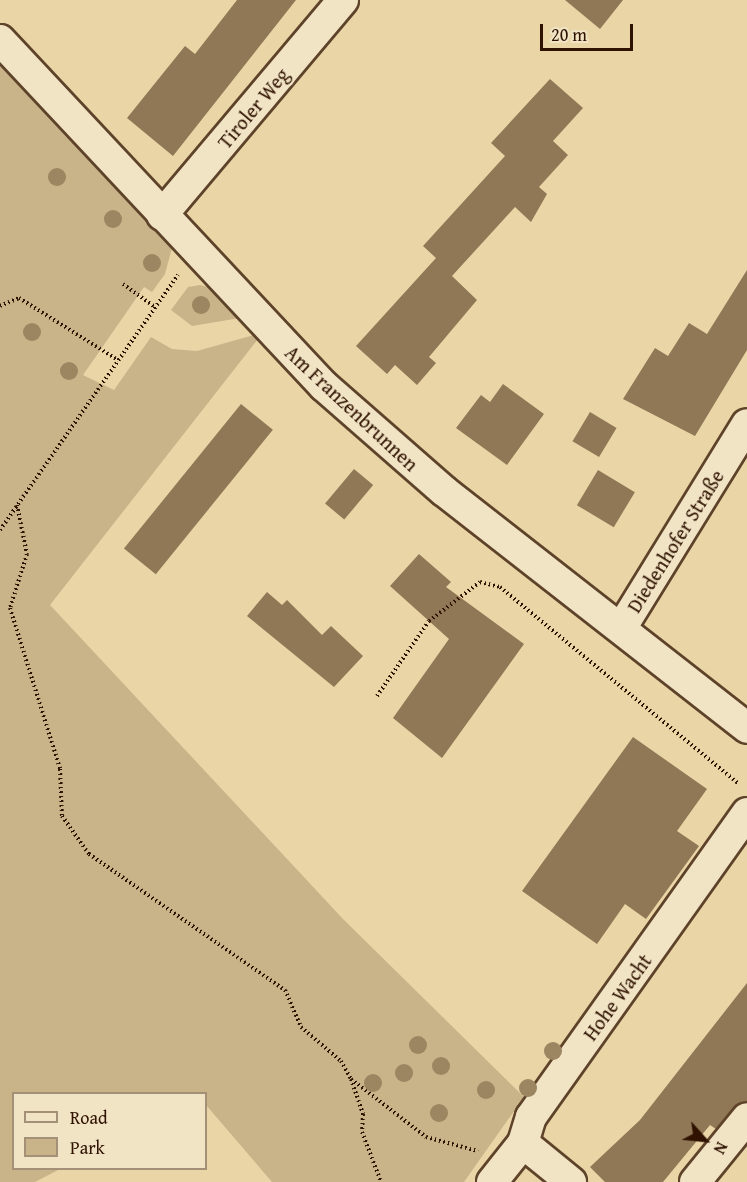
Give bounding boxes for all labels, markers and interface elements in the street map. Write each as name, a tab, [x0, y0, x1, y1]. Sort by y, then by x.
scale bar	[543, 12, 636, 50]
text: 20 m	[551, 21, 587, 48]
street label: Tiroler Weg	[212, 63, 294, 153]
street label: Am Franzenbrunnen	[280, 340, 424, 476]
street label: Diedenhofer Straße	[621, 465, 729, 617]
street label: Hohe Wacht	[578, 949, 656, 1045]
legend	[12, 1092, 207, 1170]
text: Road	[70, 1104, 108, 1131]
north arrow	[675, 1110, 735, 1170]
text: Park	[70, 1134, 105, 1161]
text: N	[708, 1138, 734, 1158]

